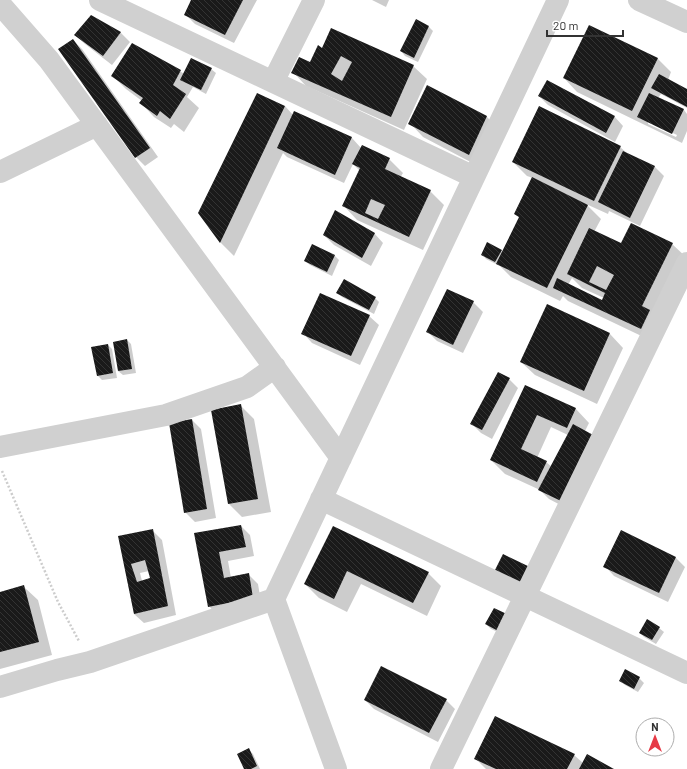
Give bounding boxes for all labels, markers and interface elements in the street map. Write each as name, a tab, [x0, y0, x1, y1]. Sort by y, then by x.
scale bar	[547, 12, 623, 38]
text: 20 m	[553, 18, 579, 32]
north arrow	[635, 717, 675, 757]
text: N	[651, 720, 659, 733]

